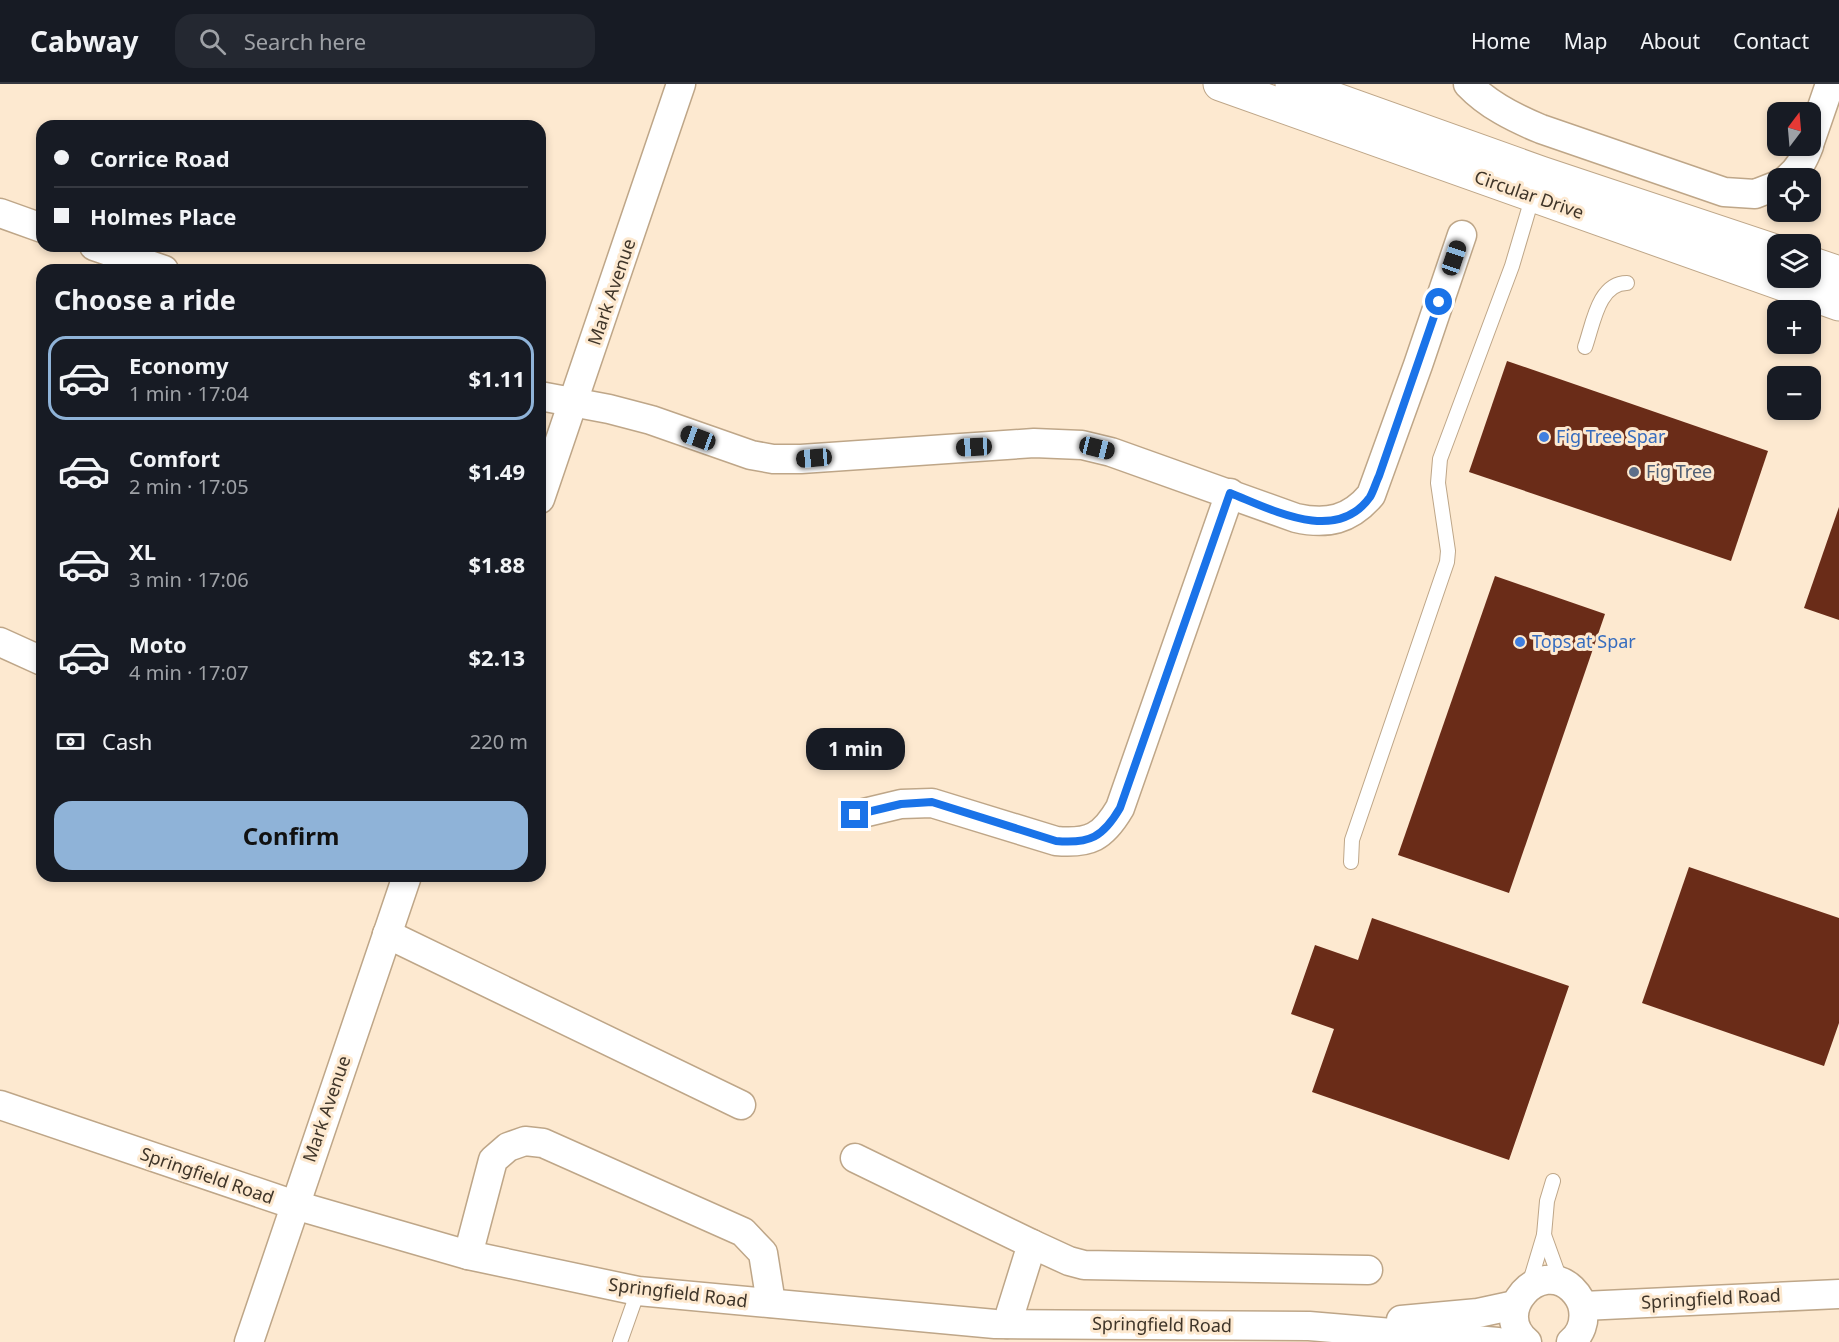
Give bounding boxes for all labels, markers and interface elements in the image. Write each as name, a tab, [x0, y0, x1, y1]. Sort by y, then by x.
search box	[175, 14, 595, 68]
text: Cabway	[30, 22, 139, 60]
icon: search	[196, 25, 229, 58]
text: Search here	[244, 26, 366, 56]
text: Home	[1471, 27, 1531, 55]
text: Map	[1564, 27, 1607, 55]
text: About	[1640, 27, 1700, 55]
text: Contact	[1733, 27, 1809, 55]
north arrow	[1767, 102, 1821, 156]
map controls	[1767, 102, 1821, 420]
text: Corrice Road	[90, 143, 230, 173]
street label: Circular Drive	[1471, 164, 1587, 224]
button: locate	[1767, 168, 1821, 222]
text: Holmes Place	[90, 201, 236, 231]
button: layers	[1767, 234, 1821, 288]
street label: Mark Avenue	[582, 235, 641, 348]
car	[1440, 238, 1468, 278]
text: Choose a ride	[54, 281, 236, 318]
route start	[1425, 288, 1452, 315]
button: +	[1767, 300, 1821, 354]
text: Economy	[129, 350, 228, 380]
icon: car	[57, 351, 111, 405]
text: $1.11	[468, 363, 525, 393]
button: −	[1767, 366, 1821, 420]
text: 1 min · 17:04	[129, 380, 249, 407]
car	[678, 423, 718, 453]
place label: Fig Tree Spar	[1556, 424, 1666, 448]
marker: Fig Tree Spar	[1537, 430, 1551, 444]
car	[1077, 435, 1117, 461]
car	[956, 437, 992, 457]
text: Comfort	[129, 443, 220, 473]
icon: car	[57, 444, 111, 498]
car	[795, 447, 833, 469]
text: $1.49	[468, 456, 525, 486]
place label: Fig Tree	[1646, 459, 1712, 483]
marker: Fig Tree	[1627, 465, 1641, 479]
text: 2 min · 17:05	[129, 473, 249, 500]
text: XL	[129, 536, 156, 566]
icon: car	[57, 537, 111, 591]
text: $1.88	[468, 549, 525, 579]
text: 3 min · 17:06	[129, 566, 249, 593]
text: Moto	[129, 629, 187, 659]
place label: Tops at Spar	[1532, 629, 1636, 653]
icon: car	[57, 630, 111, 684]
marker: Tops at Spar	[1513, 635, 1527, 649]
text: $2.13	[468, 642, 525, 672]
text: 4 min · 17:07	[129, 659, 249, 686]
icon: cash	[54, 725, 87, 758]
text: Cash	[102, 726, 152, 756]
text: 220 m	[470, 728, 528, 755]
callout: 1 min	[806, 728, 904, 770]
text: 1 min	[828, 735, 883, 762]
button: Confirm	[54, 801, 528, 870]
route end	[841, 801, 868, 828]
street label: Mark Avenue	[297, 1052, 356, 1165]
street label: Springfield Road	[137, 1141, 277, 1209]
street label: Springfield Road	[607, 1272, 749, 1312]
street label: Springfield Road	[1640, 1282, 1781, 1314]
street label: Springfield Road	[1092, 1311, 1232, 1337]

